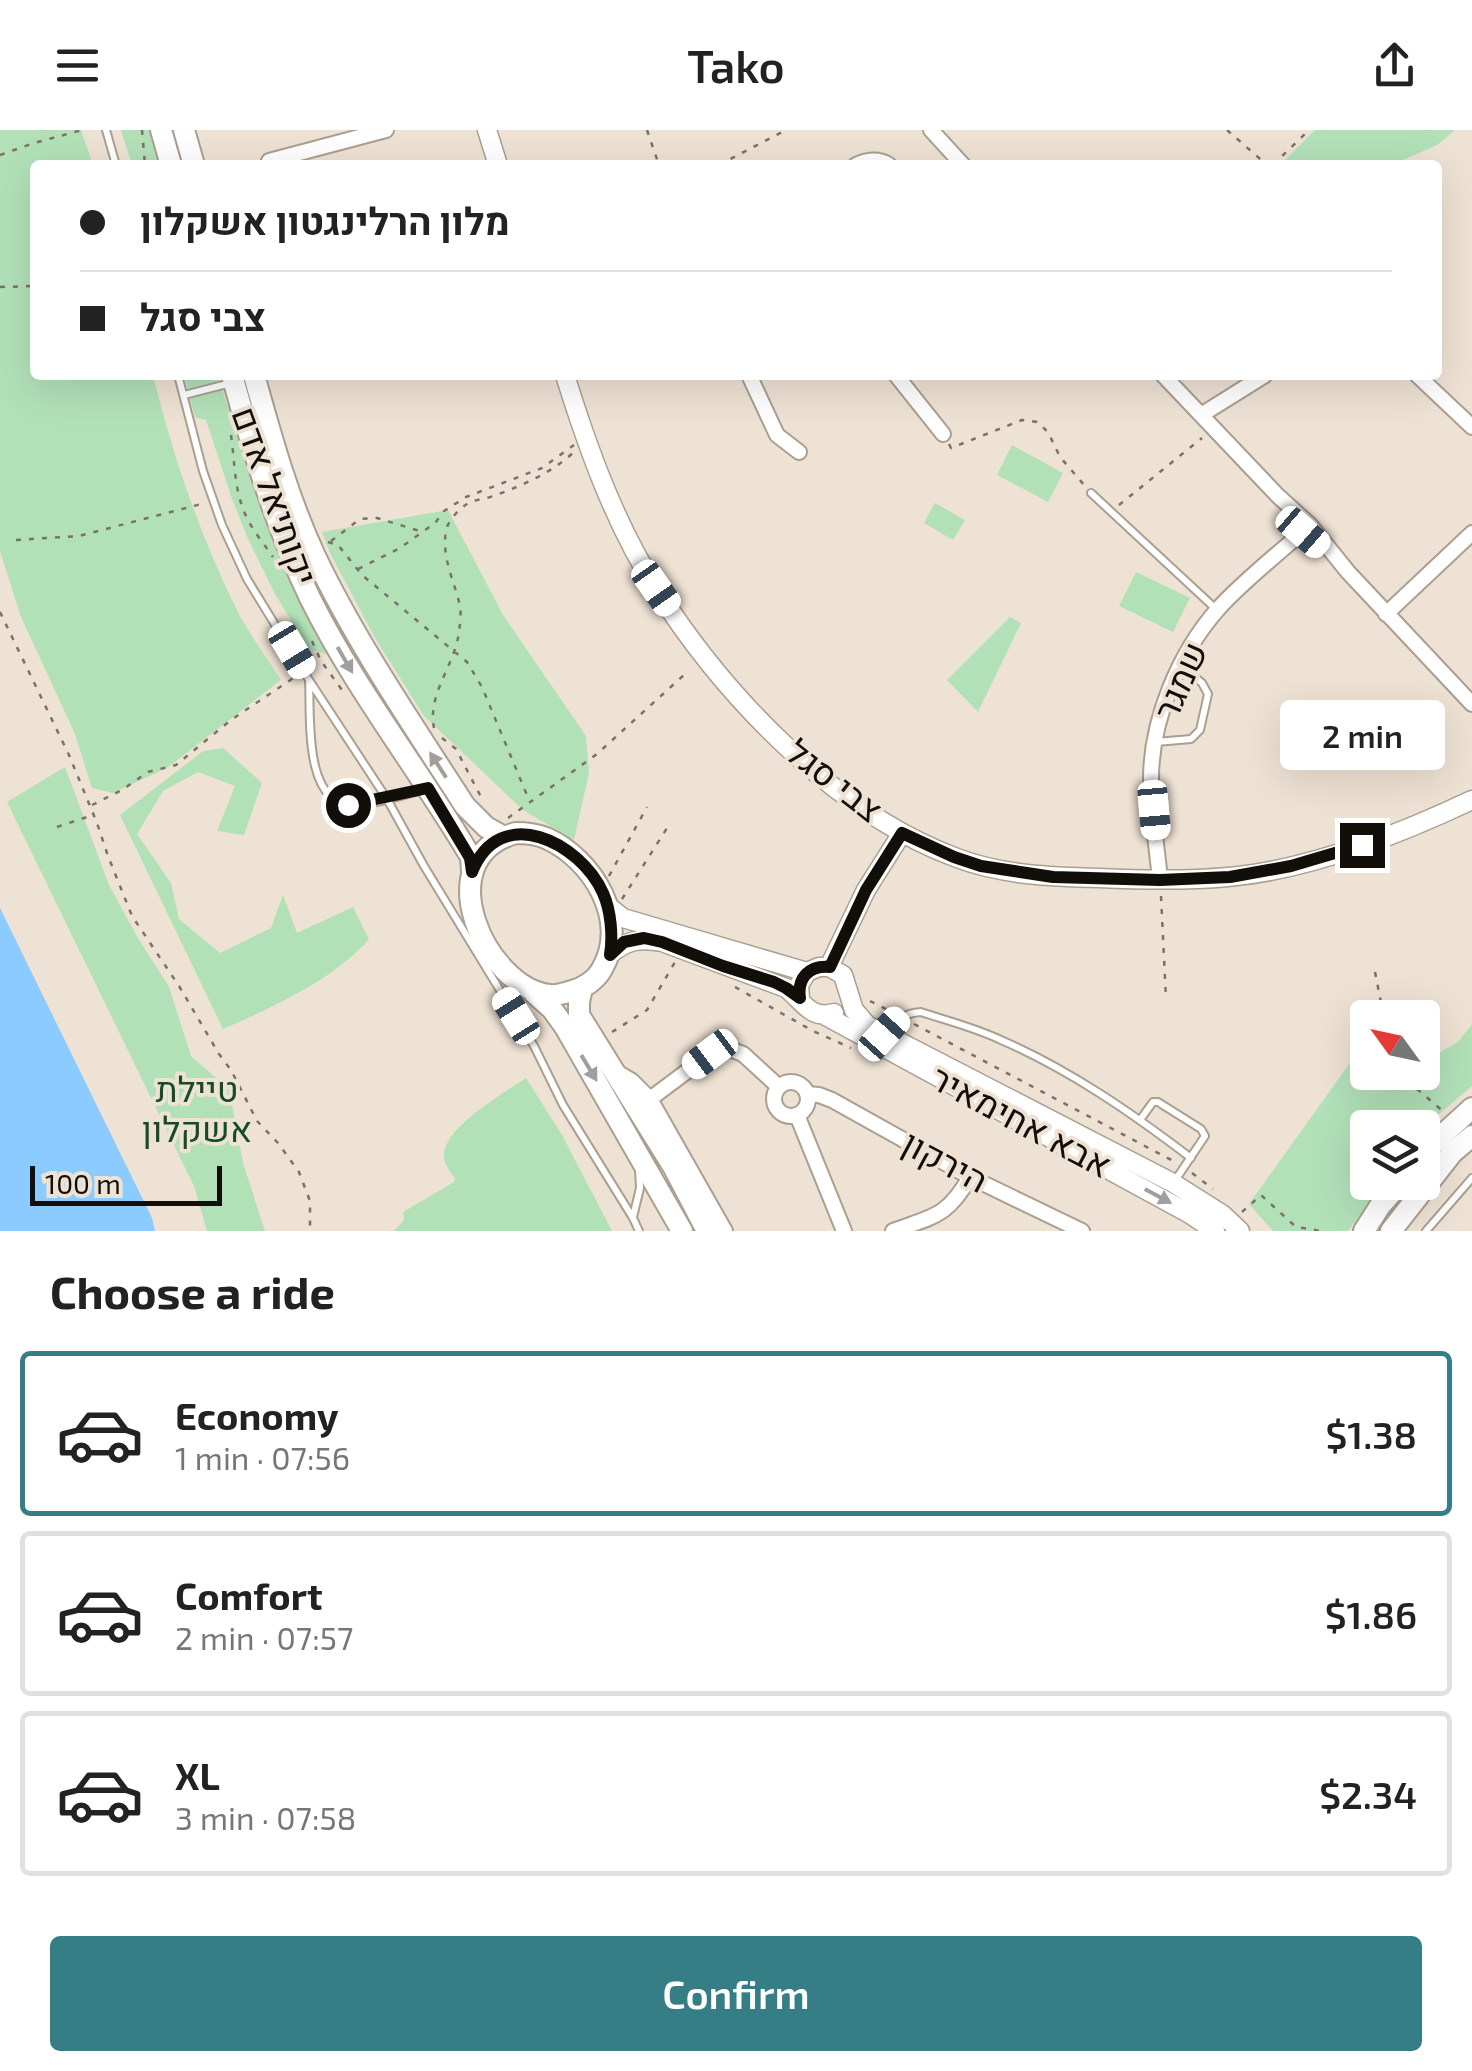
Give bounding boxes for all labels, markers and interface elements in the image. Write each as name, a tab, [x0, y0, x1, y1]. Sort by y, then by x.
icon: menu	[50, 38, 105, 93]
text: Tako	[687, 38, 785, 92]
icon: share	[1367, 38, 1422, 93]
text: מלון הרלינגטון אשקלון	[140, 197, 510, 243]
text: צבי סגל	[140, 293, 266, 339]
street label: יקותיאל אדם	[224, 401, 327, 590]
car	[1271, 501, 1335, 563]
car	[627, 555, 685, 621]
car	[264, 617, 320, 683]
street label: שמגר	[1144, 635, 1215, 726]
one-way arrow	[336, 645, 353, 674]
callout: 2 min	[1280, 700, 1444, 770]
text: 2 min	[1322, 716, 1403, 754]
street label: צבי סגל	[779, 729, 891, 830]
one-way arrow	[430, 751, 448, 778]
car	[1136, 779, 1172, 841]
route start	[326, 783, 371, 828]
route end	[1340, 823, 1385, 868]
car	[487, 983, 545, 1049]
north arrow	[1350, 1000, 1440, 1090]
map controls	[1350, 1000, 1440, 1200]
car	[853, 1002, 915, 1066]
car	[677, 1024, 743, 1084]
one-way arrow	[580, 1054, 597, 1082]
street label: אבא אחימאיר	[925, 1055, 1119, 1185]
park label: טיילת אשקלון	[142, 1067, 252, 1149]
button: layers	[1350, 1110, 1440, 1200]
street label: הירקון	[896, 1120, 996, 1200]
scale bar	[30, 1161, 222, 1206]
text: 100 m	[45, 1166, 121, 1200]
one-way arrow	[1143, 1187, 1172, 1204]
text: Choose a ride	[50, 1264, 335, 1318]
icon: car	[55, 1389, 145, 1479]
text: Economy	[175, 1392, 339, 1438]
text: $1.38	[1326, 1411, 1417, 1457]
text: 1 min · 07:56	[175, 1438, 350, 1476]
icon: car	[55, 1569, 145, 1659]
text: Comfort	[175, 1572, 323, 1618]
text: $1.86	[1325, 1591, 1417, 1637]
text: 2 min · 07:57	[175, 1618, 353, 1656]
icon: car	[55, 1749, 145, 1839]
text: XL	[175, 1752, 220, 1798]
text: $2.34	[1319, 1771, 1417, 1817]
text: 3 min · 07:58	[175, 1798, 356, 1836]
button: Confirm	[50, 1936, 1422, 2051]

